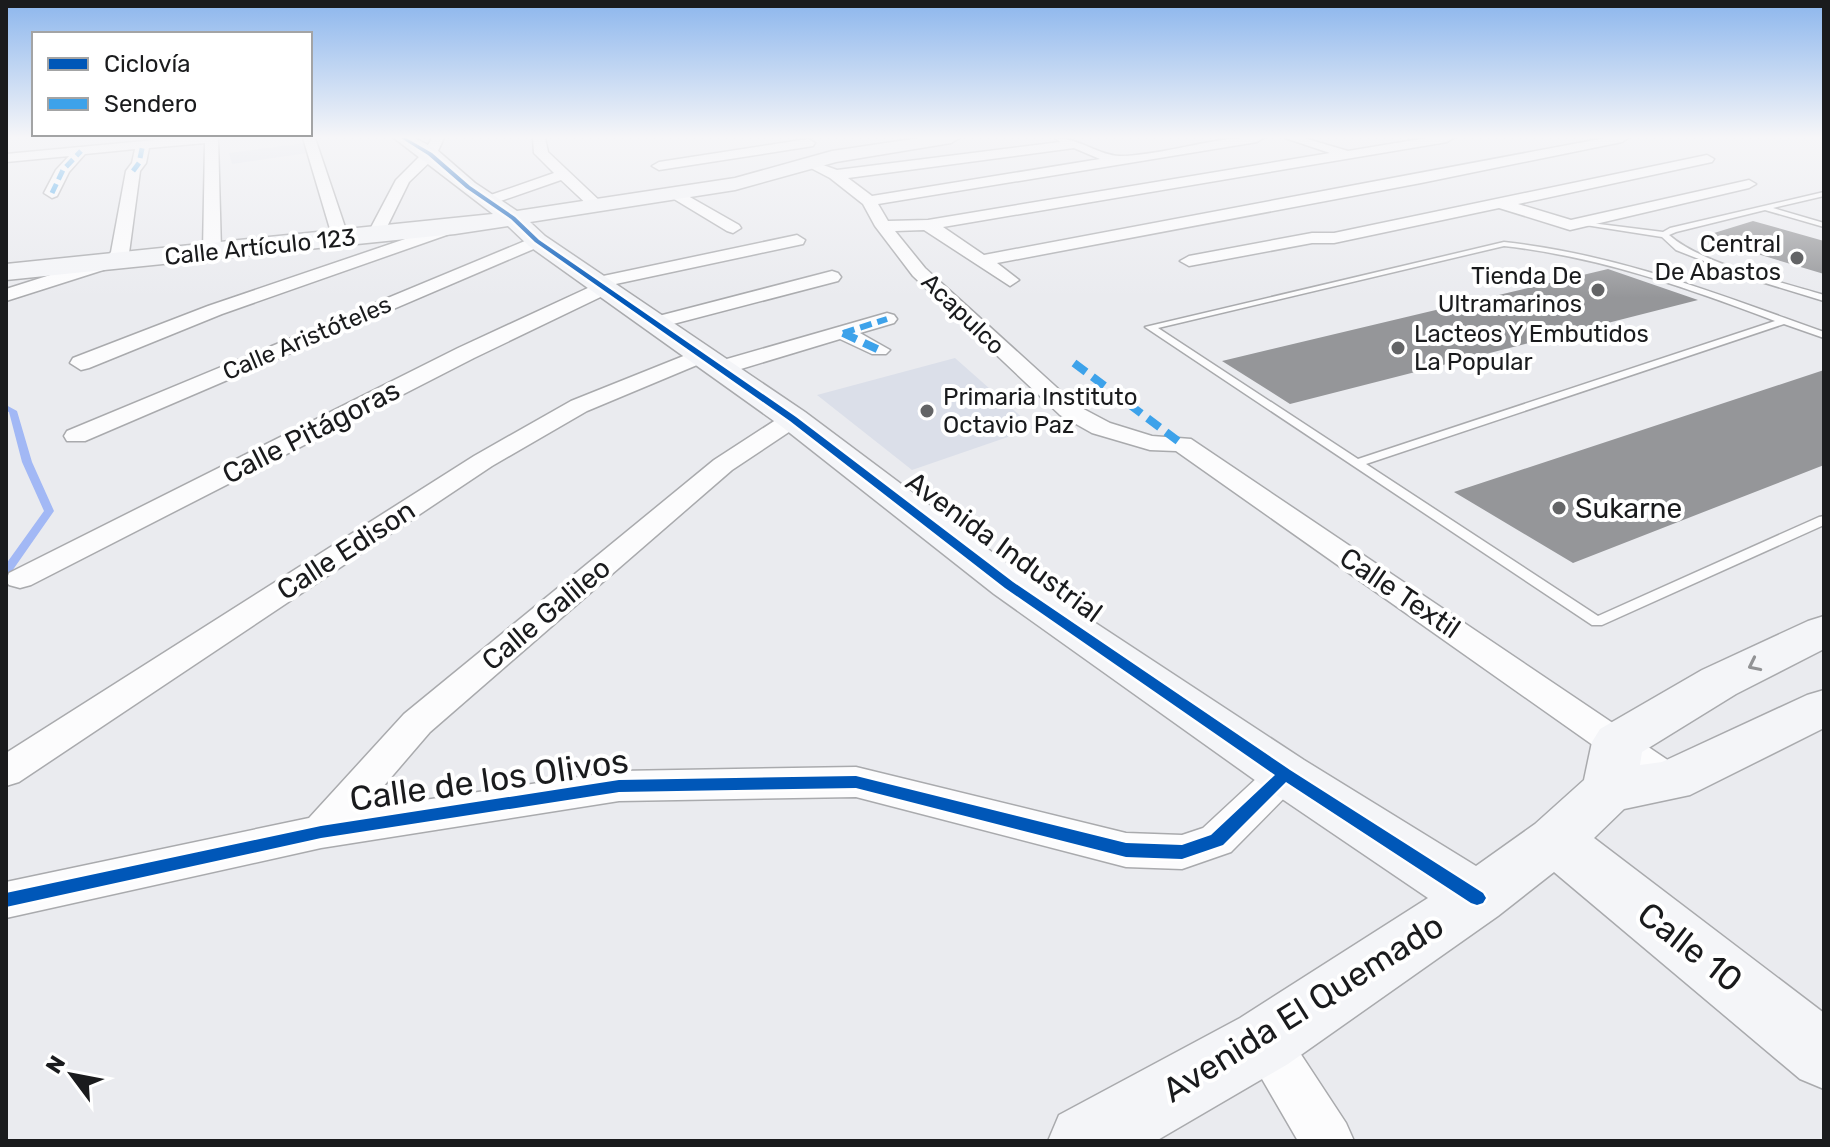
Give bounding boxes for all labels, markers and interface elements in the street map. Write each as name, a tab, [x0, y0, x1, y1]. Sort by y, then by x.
legend	[32, 32, 312, 136]
text: Ciclovía	[104, 50, 191, 78]
text: Sendero	[104, 90, 197, 118]
street label: Calle Artículo 123	[163, 223, 357, 271]
place label: Central De Abastos	[1655, 230, 1781, 286]
marker: Central De Abastos	[1788, 249, 1806, 267]
place label: Tienda De Ultramarinos	[1438, 262, 1582, 318]
street label: Acapulco	[916, 268, 1010, 360]
marker: Tienda De Ultramarinos	[1589, 281, 1607, 299]
street label: Calle Aristóteles	[219, 290, 395, 386]
place label: Lacteos Y Embutidos La Popular	[1414, 320, 1649, 376]
marker: Lacteos Y Embutidos La Popular	[1389, 339, 1407, 357]
street label: Calle Pitágoras	[217, 373, 405, 491]
place label: Primaria Instituto Octavio Paz	[943, 383, 1137, 439]
marker: Primaria Instituto Octavio Paz	[918, 402, 936, 420]
street label: Avenida Industrial	[900, 465, 1108, 629]
place label: Sukarne	[1575, 492, 1682, 525]
street label: Calle Edison	[271, 493, 421, 607]
marker: Sukarne	[1550, 499, 1568, 517]
street label: Calle Textil	[1334, 541, 1466, 645]
street label: Calle Galileo	[475, 551, 617, 677]
one-way arrow	[1748, 655, 1762, 671]
street label: Calle de los Olivos	[347, 740, 631, 820]
street label: Calle 10	[1630, 893, 1750, 1001]
street label: Avenida El Quemado	[1155, 905, 1451, 1111]
north arrow	[32, 1035, 112, 1115]
text: N	[40, 1051, 71, 1079]

